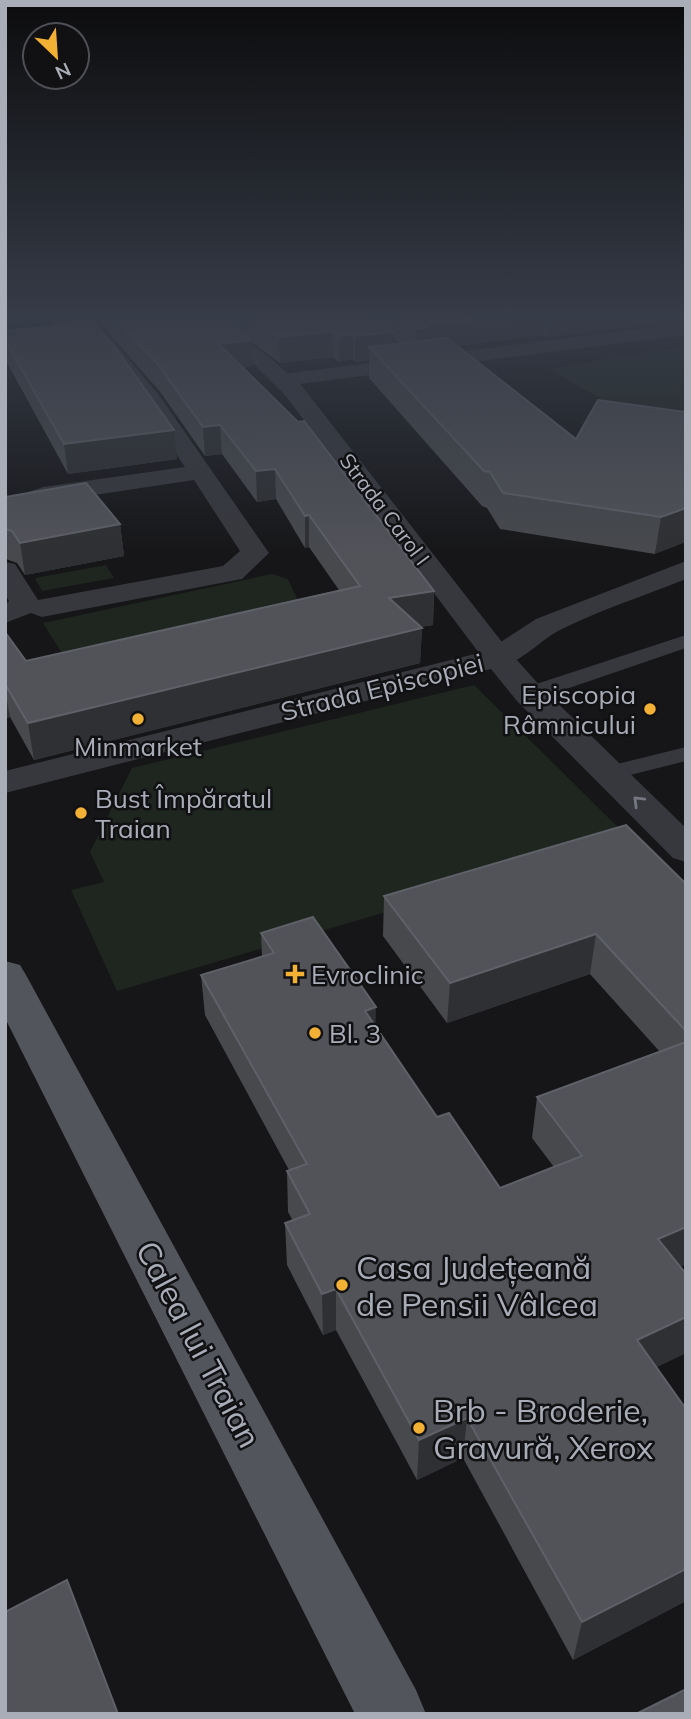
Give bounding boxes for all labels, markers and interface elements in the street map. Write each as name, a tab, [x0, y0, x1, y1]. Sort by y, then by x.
north arrow	[21, 21, 91, 91]
text: N	[52, 57, 75, 85]
street label: Strada Carol I	[335, 448, 435, 570]
street label: Strada Episcopiei	[277, 646, 487, 728]
place label: Episcopia Râmnicului	[503, 678, 636, 741]
marker: Episcopia Râmnicului	[642, 701, 658, 717]
marker: Minmarket	[130, 711, 146, 727]
place label: Minmarket	[74, 730, 202, 763]
place label: Bust Împăratul Traian	[95, 782, 272, 845]
one-way arrow	[633, 797, 646, 810]
marker: Bust Împăratul Traian	[73, 805, 89, 821]
place label: Evroclinic	[311, 958, 424, 991]
marker: Evroclinic	[285, 964, 305, 984]
place label: Bl. 3	[329, 1017, 381, 1050]
marker: Bl. 3	[307, 1025, 323, 1041]
street label: Calea lui Traian	[128, 1234, 270, 1454]
place label: Casa Județeană de Pensii Vâlcea	[356, 1247, 598, 1324]
marker: Casa Județeană de Pensii Vâlcea	[334, 1277, 350, 1293]
place label: Brb - Broderie, Gravură, Xerox	[433, 1390, 653, 1467]
marker: Brb - Broderie, Gravură, Xerox	[411, 1420, 427, 1436]

